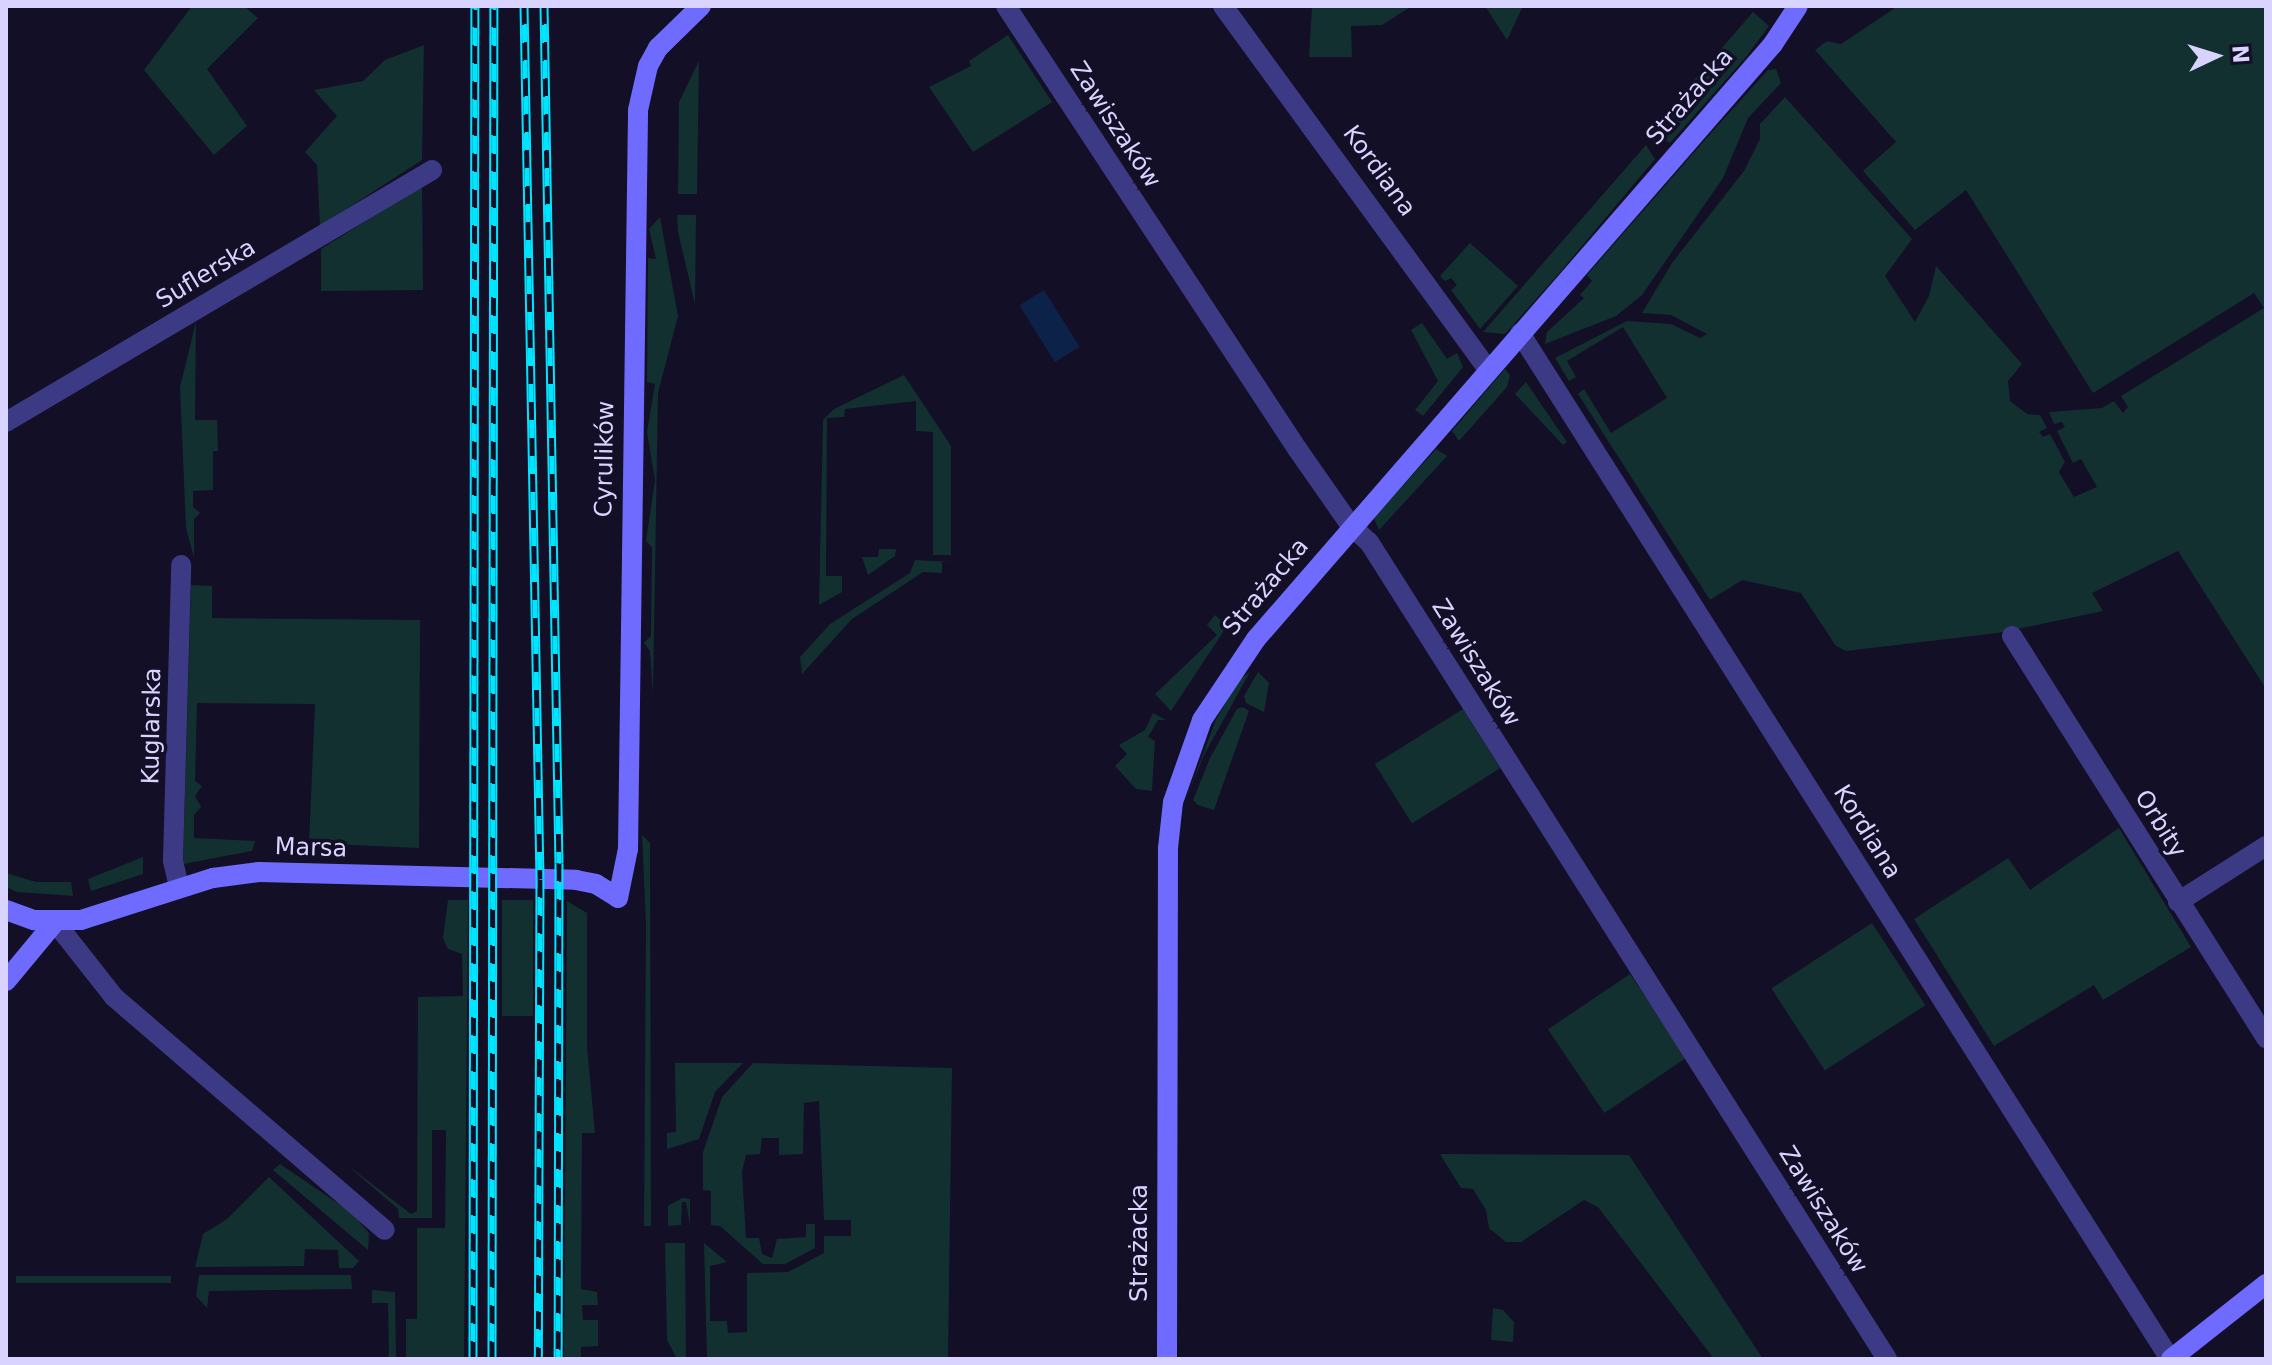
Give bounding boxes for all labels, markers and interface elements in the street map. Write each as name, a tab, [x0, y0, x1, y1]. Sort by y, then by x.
north arrow	[2176, 16, 2256, 96]
street label: Strażacka	[1640, 43, 1740, 151]
text: N	[2227, 44, 2254, 64]
street label: Zawiszaków	[1064, 57, 1166, 193]
street label: Kordiana	[1336, 120, 1422, 222]
street label: Suflerska	[151, 233, 261, 315]
street label: Cyrulików	[590, 400, 620, 518]
street label: Strażacka	[1217, 533, 1315, 641]
street label: Zawiszaków	[1425, 594, 1527, 732]
street label: Kuglarska	[137, 667, 167, 785]
street label: Kordiana	[1827, 780, 1907, 884]
street label: Orbity	[2128, 785, 2192, 863]
street label: Marsa	[274, 832, 348, 864]
street label: Zawiszaków	[1772, 1141, 1874, 1279]
street label: Strażacka	[1126, 1184, 1154, 1302]

